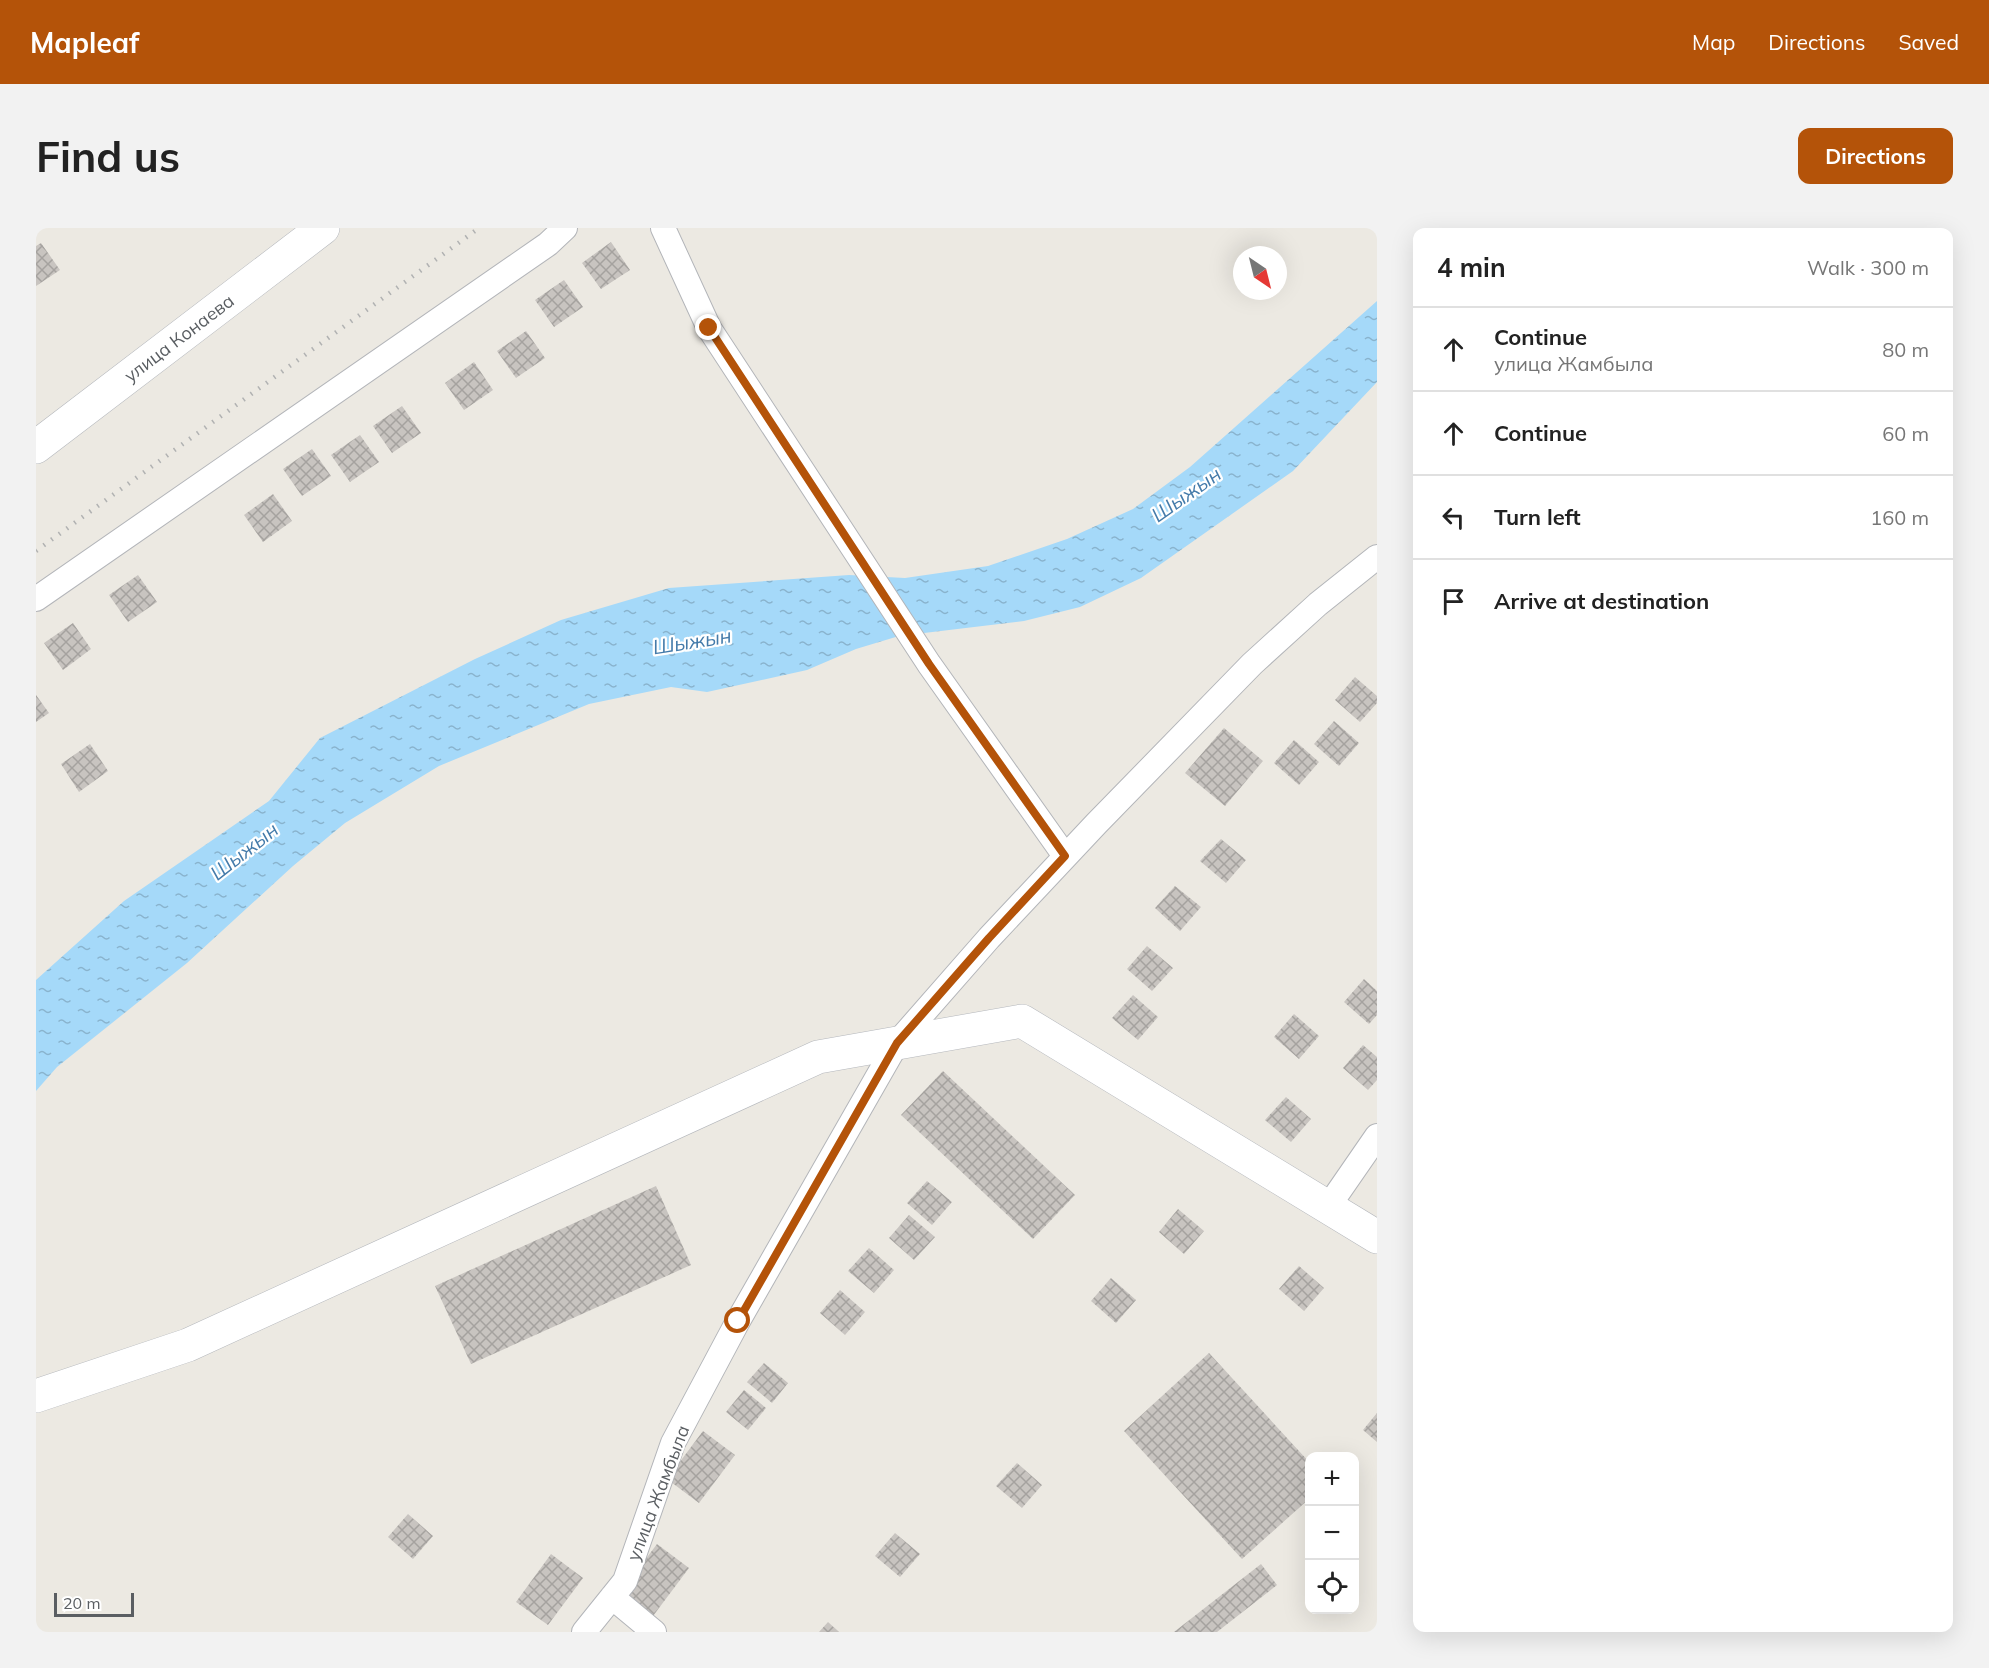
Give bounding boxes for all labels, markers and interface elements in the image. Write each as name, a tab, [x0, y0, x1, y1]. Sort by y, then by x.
text: Mapleaf	[30, 25, 139, 60]
text: Map	[1692, 29, 1735, 55]
text: Directions	[1768, 29, 1865, 55]
text: Saved	[1898, 29, 1959, 55]
button: Directions	[1798, 128, 1953, 184]
text: Find us	[36, 130, 180, 183]
north arrow	[1233, 246, 1287, 300]
text: 4 min	[1437, 251, 1506, 284]
text: Walk · 300 m	[1807, 255, 1929, 280]
street label: улица Конаева	[119, 289, 239, 387]
route end	[695, 314, 721, 340]
text: Continue	[1494, 323, 1587, 351]
icon: ahead	[1437, 333, 1470, 366]
text: 80 m	[1882, 337, 1929, 362]
text: улица Жамбыла	[1494, 351, 1654, 376]
icon: ahead	[1437, 417, 1470, 450]
text: Continue	[1494, 419, 1587, 447]
text: 60 m	[1882, 421, 1929, 446]
water label: Шыжын	[1146, 461, 1226, 527]
icon: left	[1437, 501, 1470, 534]
text: Turn left	[1494, 503, 1581, 531]
text: 160 m	[1870, 505, 1929, 530]
icon: arrive	[1437, 585, 1470, 618]
text: Arrive at destination	[1494, 587, 1709, 615]
water label: Шыжын	[651, 622, 733, 660]
water label: Шыжын	[205, 817, 283, 885]
route start	[724, 1307, 750, 1333]
street label: улица Жамбыла	[622, 1422, 694, 1564]
map controls	[1305, 1452, 1359, 1614]
button: +	[1305, 1452, 1359, 1506]
button: −	[1305, 1506, 1359, 1560]
button: locate	[1305, 1560, 1359, 1614]
scale bar	[54, 1590, 134, 1618]
text: 20 m	[63, 1593, 100, 1613]

